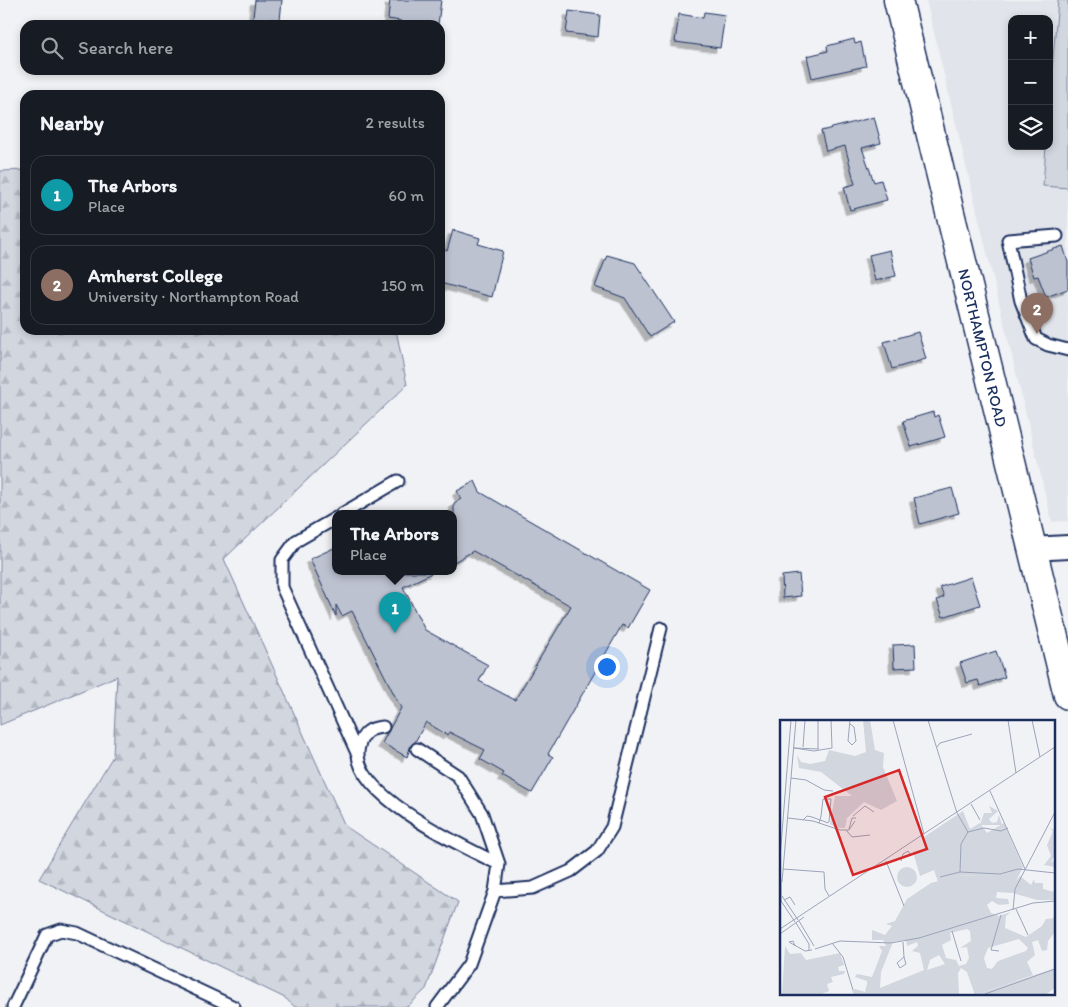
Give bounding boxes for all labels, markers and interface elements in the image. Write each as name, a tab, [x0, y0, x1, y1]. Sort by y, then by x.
map controls	[1008, 15, 1053, 150]
button: +	[1008, 15, 1053, 60]
search box	[20, 20, 445, 75]
icon: search	[38, 34, 66, 62]
text: Search here	[78, 36, 173, 59]
button: −	[1008, 60, 1053, 105]
button: layers	[1008, 105, 1053, 150]
text: Nearby	[40, 110, 104, 135]
text: 2 results	[365, 113, 425, 132]
text: The Arbors	[88, 174, 177, 197]
text: 1	[53, 186, 61, 205]
text: 60 m	[389, 186, 424, 205]
text: Place	[88, 197, 125, 216]
text: Amherst College	[88, 264, 223, 287]
street label: NORTHAMPTON ROAD	[954, 267, 1011, 429]
text: 2	[53, 276, 61, 295]
text: 150 m	[381, 276, 424, 295]
text: University · Northampton Road	[88, 287, 299, 306]
pin: 2	[1021, 293, 1053, 334]
popup	[332, 510, 457, 575]
text: The Arbors	[350, 522, 439, 545]
text: Place	[350, 545, 387, 564]
pin: 1	[379, 592, 411, 633]
your location	[594, 654, 620, 680]
inset map	[780, 720, 1056, 994]

